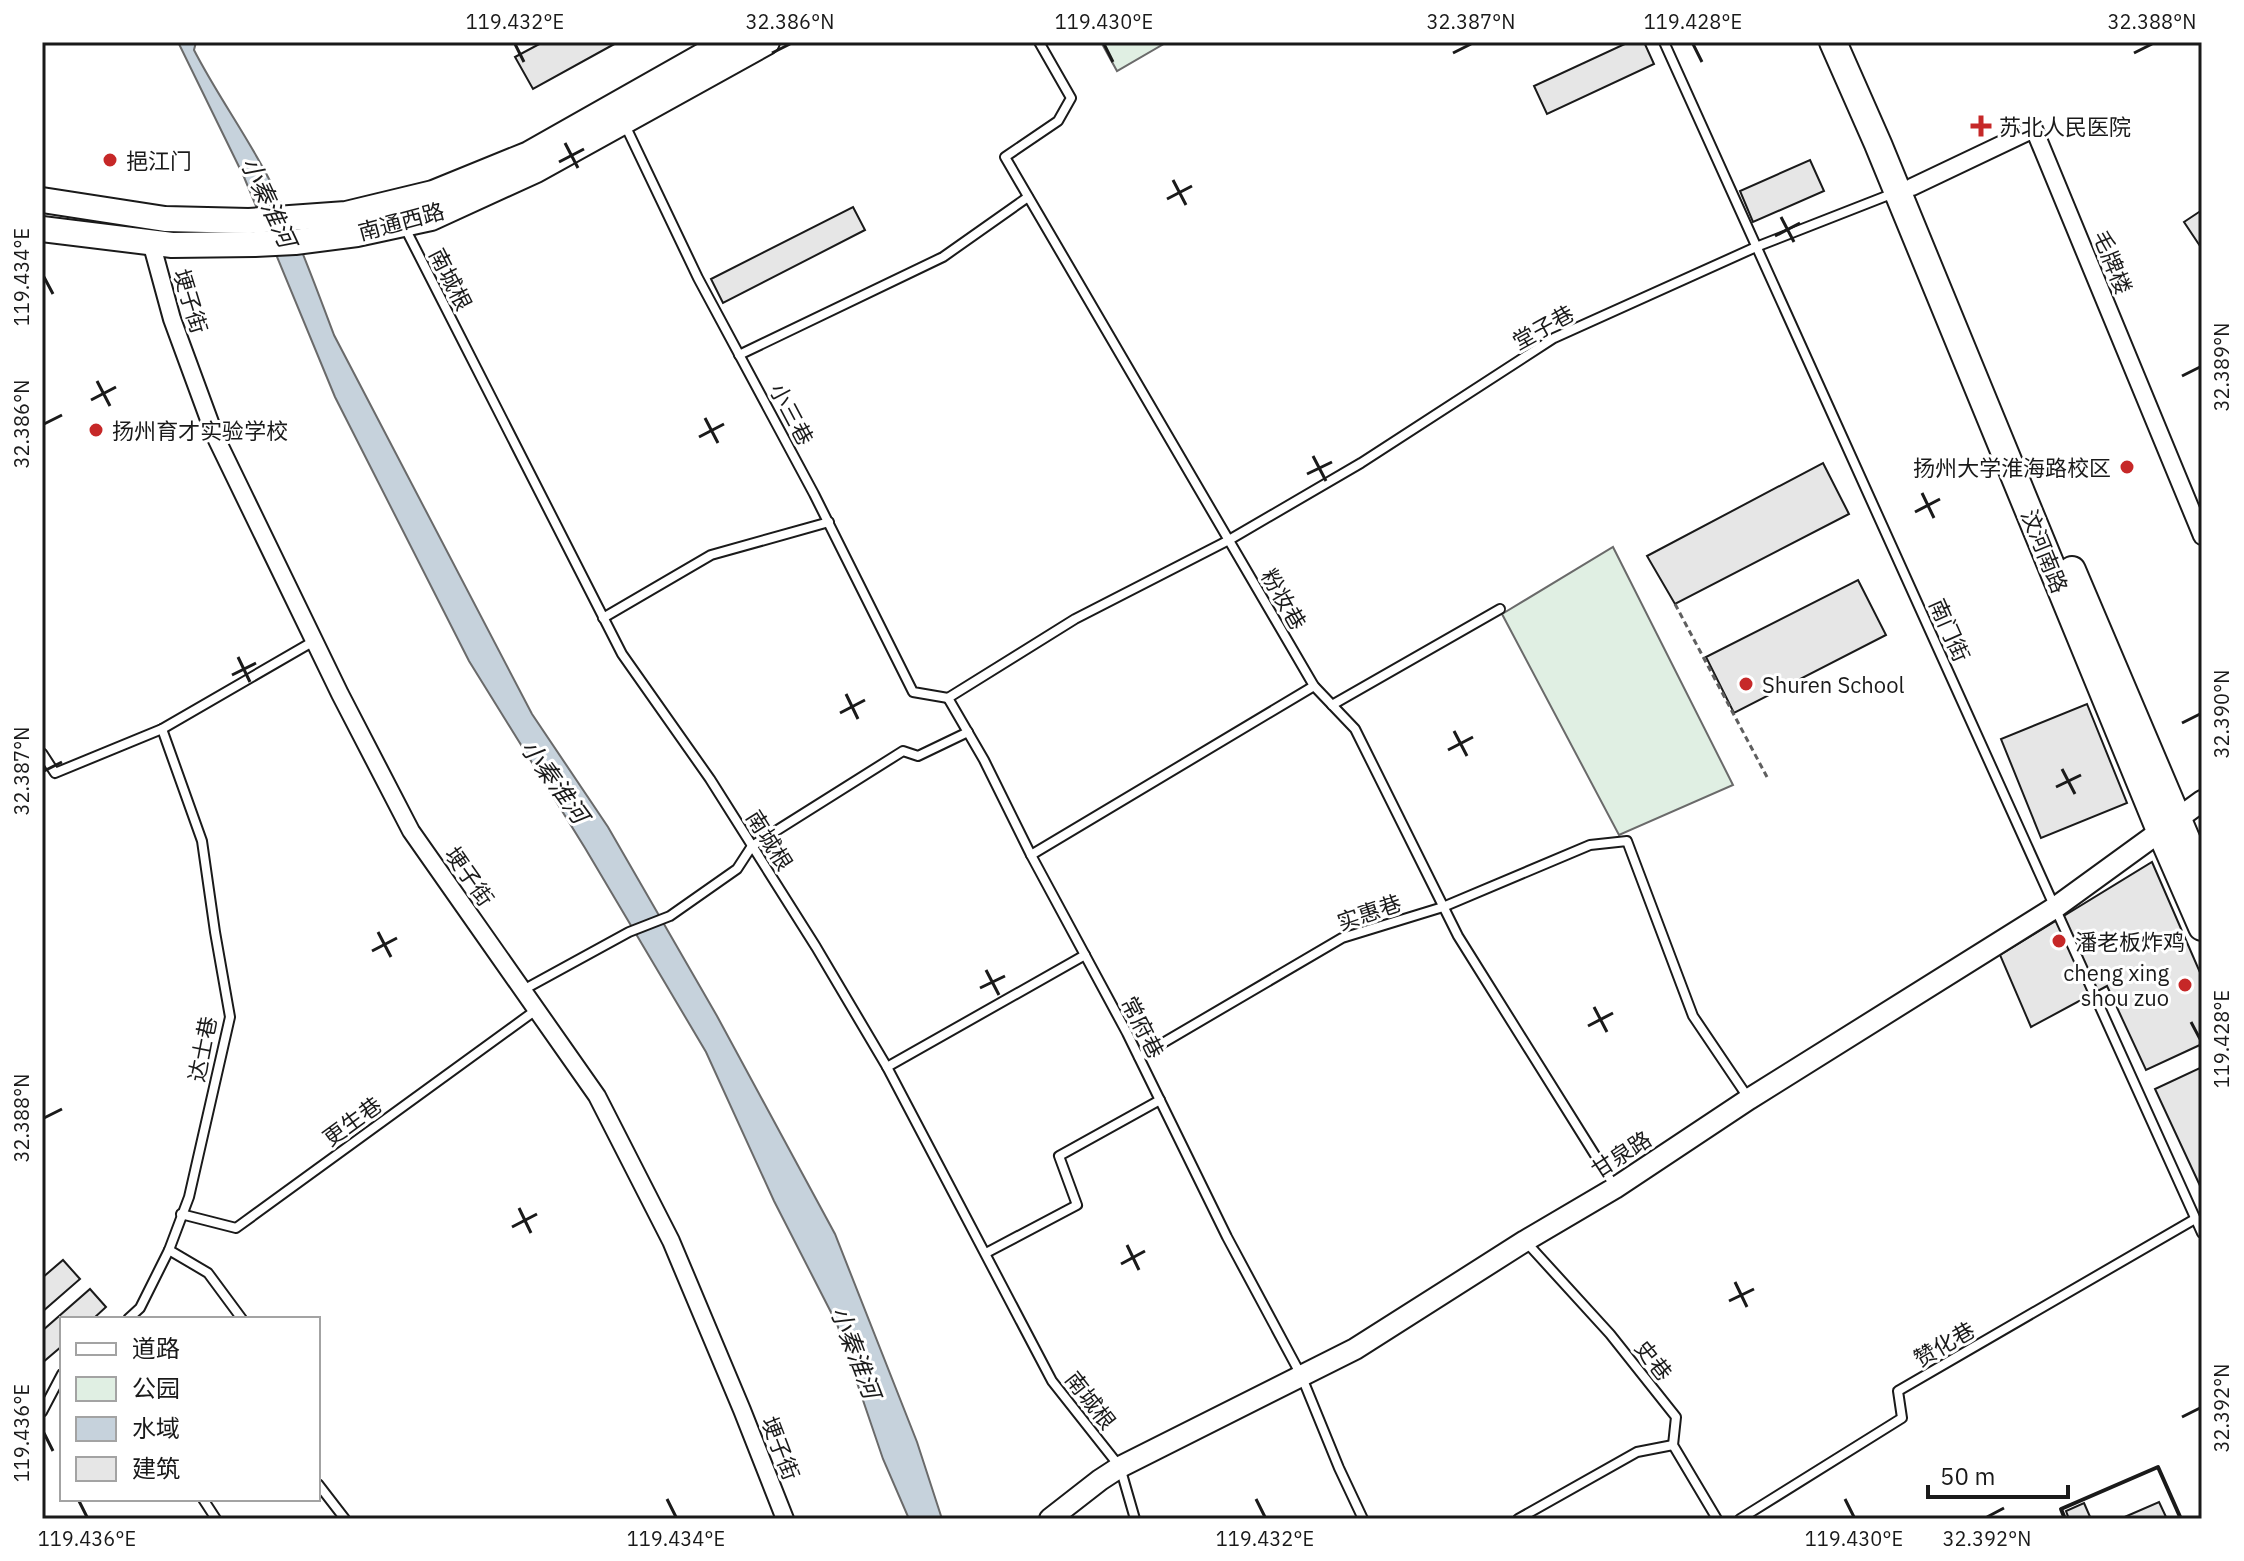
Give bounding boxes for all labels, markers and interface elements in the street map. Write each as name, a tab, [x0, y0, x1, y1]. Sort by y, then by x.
text: 119.432°E	[466, 8, 564, 35]
text: 32.386°N	[746, 8, 834, 35]
text: 119.430°E	[1055, 8, 1153, 35]
text: 32.387°N	[1427, 8, 1515, 35]
text: 119.428°E	[1644, 8, 1742, 35]
text: 32.388°N	[2108, 8, 2196, 35]
place label: 苏北人民医院	[1999, 112, 2131, 141]
marker: 苏北人民医院	[1970, 115, 1992, 137]
place label: 挹江门	[126, 146, 192, 175]
marker: 挹江门	[101, 151, 119, 169]
water label: 小秦淮河	[234, 152, 305, 256]
street label: 南通西路	[355, 196, 447, 246]
street label: 毛牌楼	[2087, 226, 2139, 298]
text: 119.434°E	[8, 228, 35, 326]
street label: 南城根	[423, 243, 479, 315]
street label: 埂子街	[167, 265, 215, 337]
street label: 堂子巷	[1507, 298, 1579, 356]
text: 32.389°N	[2208, 323, 2235, 411]
street label: 小三巷	[764, 378, 820, 450]
text: 32.386°N	[8, 380, 35, 468]
place label: 扬州育才实验学校	[112, 416, 288, 445]
marker: 扬州育才实验学校	[87, 421, 105, 439]
place label: 扬州大学淮海路校区	[1913, 453, 2111, 482]
marker: 扬州大学淮海路校区	[2118, 458, 2136, 476]
street label: 汶河南路	[2015, 505, 2075, 597]
street label: 粉妆巷	[1255, 563, 1313, 635]
street label: 南门街	[1923, 594, 1977, 666]
place label: Shuren School	[1762, 670, 1904, 699]
text: 32.390°N	[2208, 670, 2235, 758]
marker: Shuren School	[1737, 675, 1755, 693]
text: 32.387°N	[8, 727, 35, 815]
water label: 小秦淮河	[514, 733, 599, 832]
street label: 南城根	[740, 804, 800, 876]
street label: 埂子街	[439, 841, 501, 911]
street label: 实惠巷	[1333, 888, 1405, 936]
place label: 潘老板炸鸡	[2075, 927, 2185, 956]
marker: 潘老板炸鸡	[2050, 932, 2068, 950]
place label: cheng xing shou zuo	[2063, 958, 2169, 1012]
marker: cheng xing shou zuo	[2176, 976, 2194, 994]
text: 119.428°E	[2208, 990, 2235, 1088]
street label: 常府巷	[1115, 991, 1171, 1063]
street label: 达士巷	[181, 1014, 223, 1084]
text: 32.388°N	[8, 1074, 35, 1162]
street label: 更生巷	[317, 1090, 387, 1152]
street label: 甘泉路	[1585, 1124, 1657, 1184]
water label: 小秦淮河	[824, 1301, 890, 1406]
street label: 赞化巷	[1908, 1315, 1980, 1373]
legend	[60, 1317, 320, 1501]
text: 道路	[132, 1332, 180, 1364]
street label: 史巷	[1629, 1334, 1679, 1386]
text: 32.392°N	[2208, 1364, 2235, 1452]
street label: 南城根	[1059, 1365, 1123, 1435]
text: 公园	[132, 1372, 180, 1404]
text: 119.436°E	[8, 1384, 35, 1482]
text: 水域	[132, 1412, 180, 1444]
street label: 埂子街	[756, 1412, 806, 1484]
scale bar	[1928, 1449, 2068, 1499]
text: 建筑	[132, 1452, 180, 1484]
text: 50 m	[1940, 1460, 1995, 1492]
text: 119.436°E	[38, 1525, 136, 1552]
text: 119.434°E	[627, 1525, 725, 1552]
text: 119.432°E	[1216, 1525, 1314, 1552]
text: 119.430°E	[1805, 1525, 1903, 1552]
text: 32.392°N	[1943, 1525, 2031, 1552]

